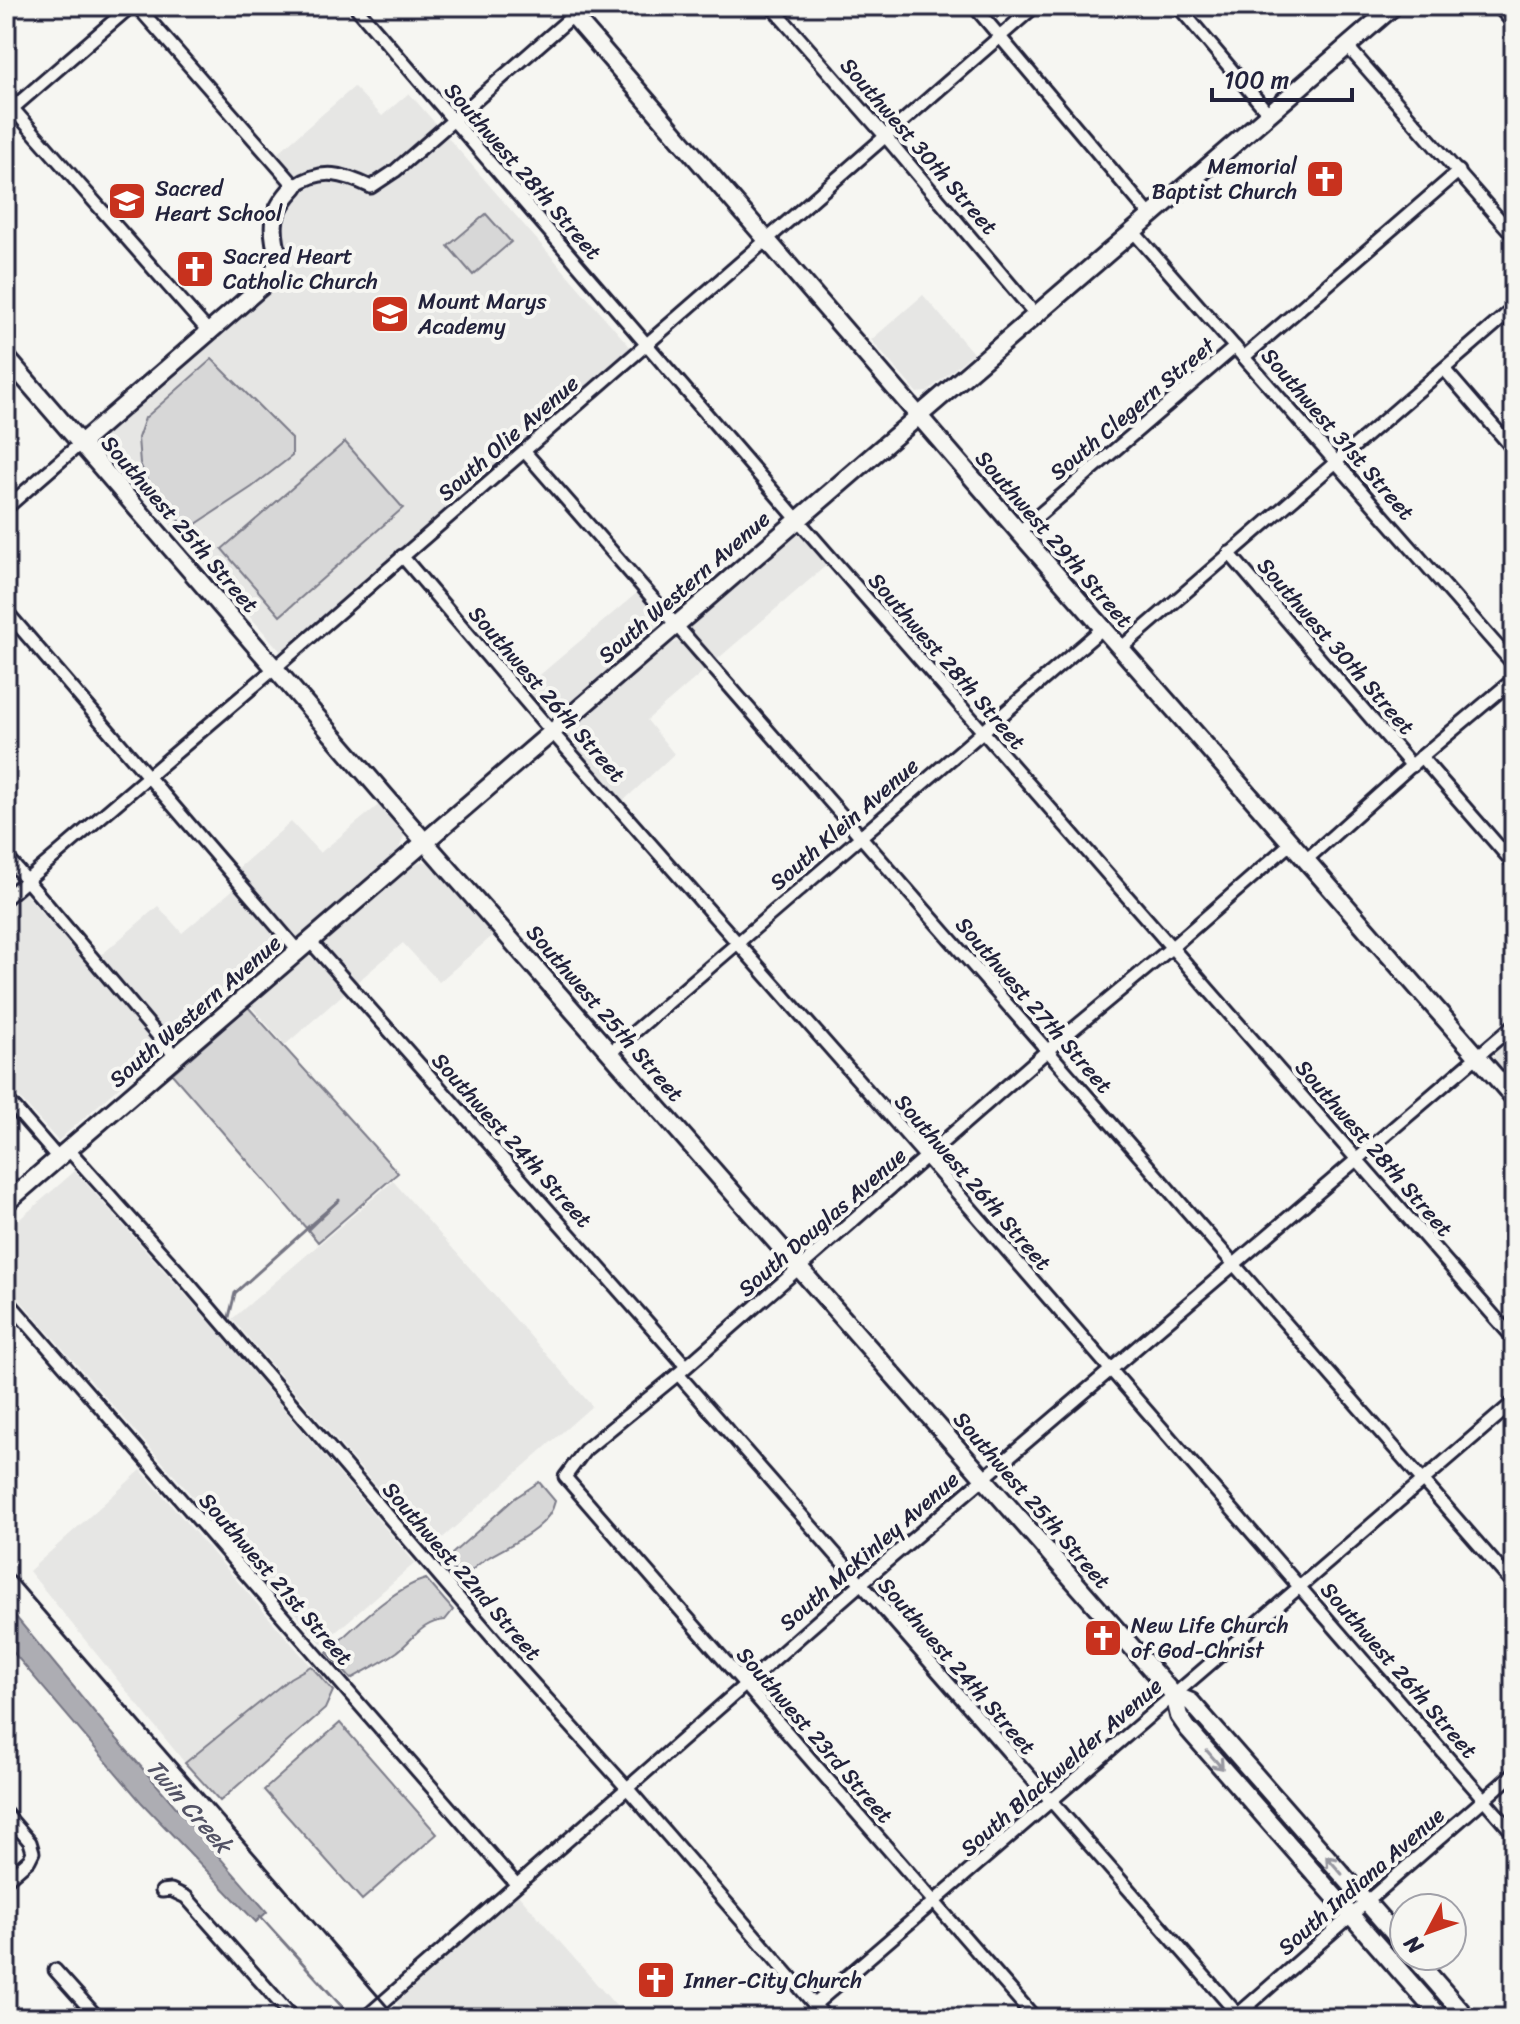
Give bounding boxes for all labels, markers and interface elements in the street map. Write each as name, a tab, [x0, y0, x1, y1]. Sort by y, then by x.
street label: Southwest 30th Street	[830, 48, 1008, 244]
scale bar	[1212, 52, 1352, 102]
text: 100 m	[1224, 59, 1289, 101]
street label: Southwest 28th Street	[434, 73, 612, 269]
place label: Memorial Baptist Church	[1152, 147, 1298, 211]
church icon: Memorial Baptist Church	[1304, 158, 1346, 200]
place label: Sacred Heart School	[155, 169, 283, 233]
school or university icon: Sacred Heart School	[106, 180, 148, 222]
place label: Sacred Heart Catholic Church	[223, 237, 378, 301]
church icon: Sacred Heart Catholic Church	[174, 248, 216, 290]
place label: Mount Marys Academy	[417, 282, 547, 346]
school or university icon: Mount Marys Academy	[369, 293, 411, 335]
street label: South Clegern Street	[1040, 327, 1225, 491]
street label: Southwest 31st Street	[1251, 338, 1425, 530]
street label: South Olie Avenue	[428, 365, 588, 511]
street label: Southwest 25th Street	[91, 426, 269, 622]
street label: Southwest 29th Street	[965, 441, 1143, 637]
street label: South Western Avenue	[589, 500, 779, 674]
street label: Southwest 30th Street	[1247, 548, 1425, 744]
street label: Southwest 28th Street	[858, 563, 1036, 759]
street label: Southwest 26th Street	[458, 596, 636, 792]
street label: South Klein Avenue	[760, 747, 928, 901]
street label: Southwest 27th Street	[945, 907, 1123, 1103]
street label: Southwest 25th Street	[516, 915, 694, 1111]
street label: South Western Avenue	[100, 924, 290, 1098]
street label: Southwest 24th Street	[422, 1043, 602, 1237]
street label: Southwest 28th Street	[1285, 1050, 1463, 1246]
street label: Southwest 26th Street	[884, 1084, 1062, 1280]
street label: South Douglas Avenue	[728, 1137, 916, 1307]
street label: Southwest 25th Street	[943, 1402, 1121, 1598]
street label: South McKinley Avenue	[770, 1461, 968, 1641]
street label: Southwest 22nd Street	[372, 1472, 552, 1670]
street label: Southwest 21st Street	[189, 1483, 363, 1675]
street label: Southwest 24th Street	[868, 1568, 1046, 1765]
street label: Southwest 26th Street	[1310, 1572, 1488, 1768]
place label: New Life Church of God-Christ	[1131, 1606, 1289, 1670]
church icon: New Life Church of God-Christ	[1082, 1617, 1124, 1659]
street label: Southwest 23rd Street	[726, 1637, 904, 1833]
street label: South Blackwelder Avenue	[951, 1668, 1171, 1866]
water label: Twin Creek	[135, 1749, 245, 1866]
one-way arrow	[1206, 1749, 1224, 1769]
street label: South Indiana Avenue	[1268, 1797, 1454, 1965]
one-way arrow	[1326, 1856, 1344, 1876]
north arrow	[1388, 1892, 1468, 1972]
text: N	[1393, 1926, 1434, 1964]
church icon: Inner-City Church	[635, 1959, 677, 2001]
place label: Inner-City Church	[683, 1961, 862, 2000]

